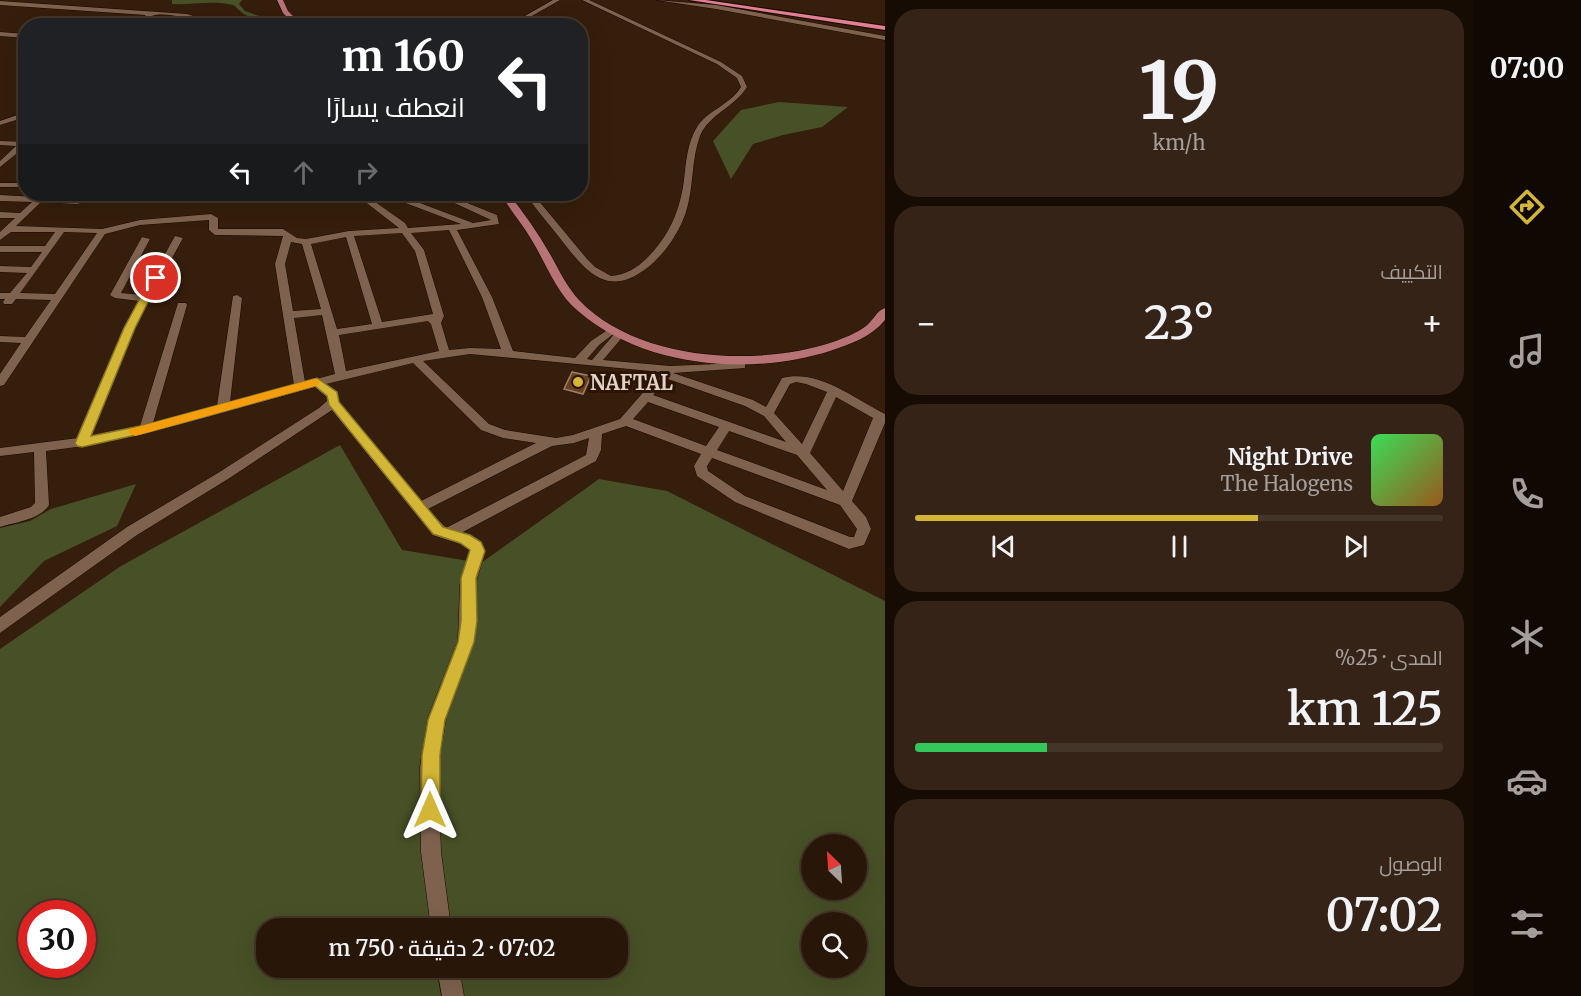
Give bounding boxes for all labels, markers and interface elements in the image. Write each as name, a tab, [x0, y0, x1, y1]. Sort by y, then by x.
text: 160 m	[341, 30, 465, 82]
icon: left	[486, 42, 564, 120]
text: 19	[1139, 42, 1219, 140]
text: 07:00	[1490, 51, 1564, 85]
text: انعطف يسارًا	[325, 90, 465, 124]
text: km/h	[1153, 130, 1205, 155]
icon: left	[224, 156, 257, 189]
icon: ahead	[287, 156, 320, 189]
icon: right	[350, 156, 383, 189]
icon: directions	[1506, 186, 1548, 228]
pin	[130, 252, 181, 303]
text: التكييف	[1380, 259, 1443, 284]
icon: arrive	[139, 261, 172, 294]
text: 23°	[1144, 295, 1214, 351]
text: −	[915, 303, 937, 344]
text: +	[1421, 303, 1443, 344]
icon: music	[1506, 330, 1548, 372]
place label: NAFTAL	[590, 370, 673, 395]
marker: NAFTAL	[571, 375, 585, 389]
text: Night Drive	[1228, 443, 1353, 471]
text: The Halogens	[1221, 471, 1353, 496]
icon: phone	[1506, 473, 1548, 515]
icon: previous	[987, 530, 1020, 563]
icon: pause	[1163, 530, 1196, 563]
icon: next	[1339, 530, 1372, 563]
icon: climate	[1506, 616, 1548, 658]
text: المدى · 25%	[1335, 645, 1443, 670]
text: 125 km	[1287, 681, 1443, 737]
icon: car	[1506, 760, 1548, 802]
position arrow	[398, 778, 462, 842]
north arrow	[801, 834, 867, 900]
map controls	[801, 834, 867, 978]
text: الوصول	[1379, 851, 1443, 876]
text: 07:02	[1325, 887, 1443, 943]
speed limit sign: 30	[18, 900, 96, 978]
icon: filters	[1506, 903, 1548, 945]
button: search	[801, 912, 867, 978]
text: 07:02 · 2 دقيقة · 750 m	[328, 934, 556, 962]

